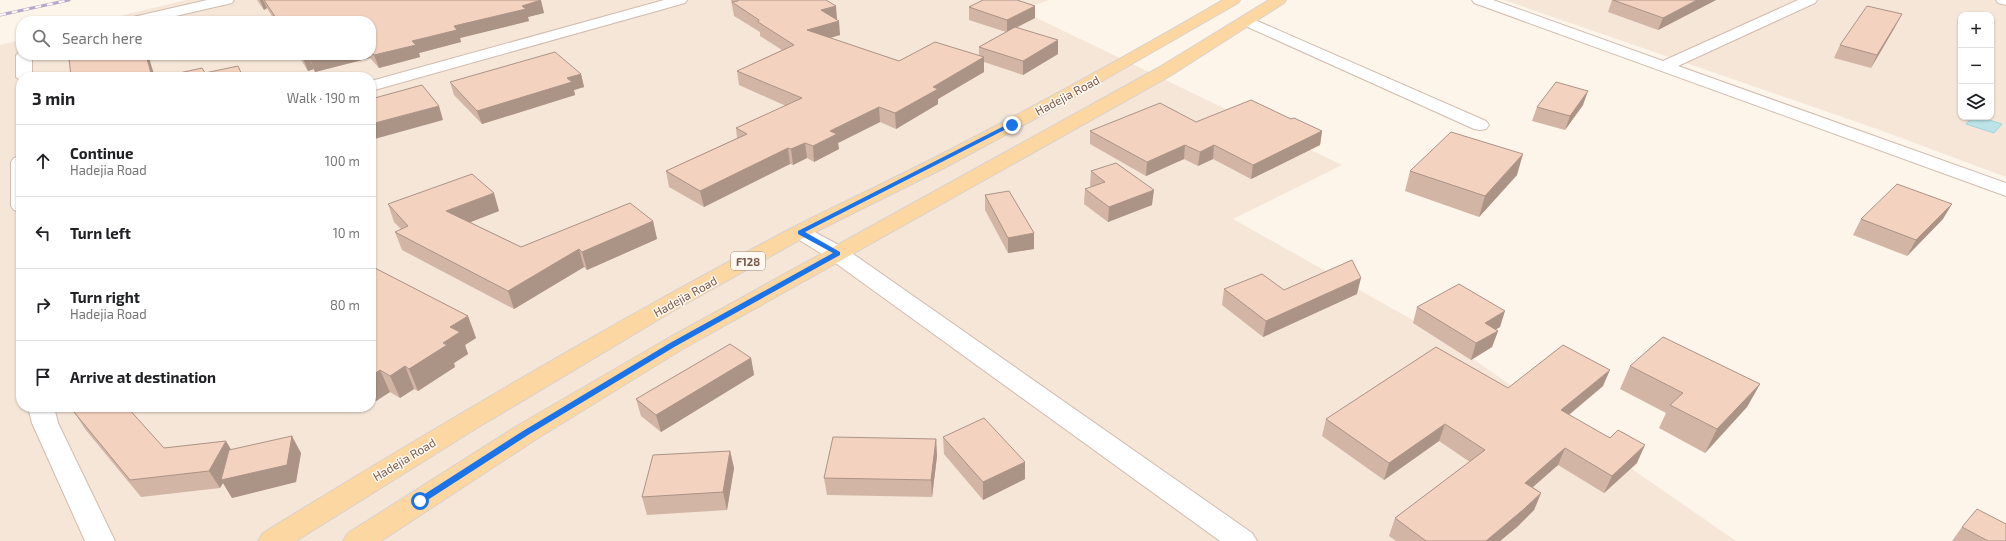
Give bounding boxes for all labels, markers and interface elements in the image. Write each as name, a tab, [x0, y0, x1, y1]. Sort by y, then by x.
map controls	[1958, 12, 1994, 120]
button: +	[1958, 12, 1994, 48]
search box	[16, 16, 376, 60]
icon: search	[30, 27, 52, 49]
text: Search here	[62, 29, 143, 47]
button: −	[1958, 48, 1994, 84]
street label: Hadejia Road	[1032, 72, 1102, 119]
button: layers	[1958, 84, 1994, 120]
text: 3 min	[32, 88, 75, 108]
text: Walk · 190 m	[287, 90, 360, 106]
route end	[1003, 116, 1021, 134]
text: Continue	[70, 144, 133, 162]
icon: ahead	[32, 150, 54, 172]
text: 100 m	[325, 153, 360, 169]
text: Hadejia Road	[70, 162, 147, 178]
icon: left	[32, 222, 54, 244]
text: Turn left	[70, 224, 131, 242]
text: 10 m	[333, 225, 360, 241]
road number: F128	[731, 252, 765, 270]
street label: Hadejia Road	[651, 273, 720, 320]
text: Turn right	[70, 288, 140, 306]
icon: right	[32, 294, 54, 316]
text: 80 m	[330, 297, 360, 313]
text: Hadejia Road	[70, 306, 147, 322]
icon: arrive	[32, 366, 54, 388]
text: Arrive at destination	[70, 368, 216, 386]
street label: Hadejia Road	[370, 435, 438, 484]
route start	[411, 492, 429, 510]

